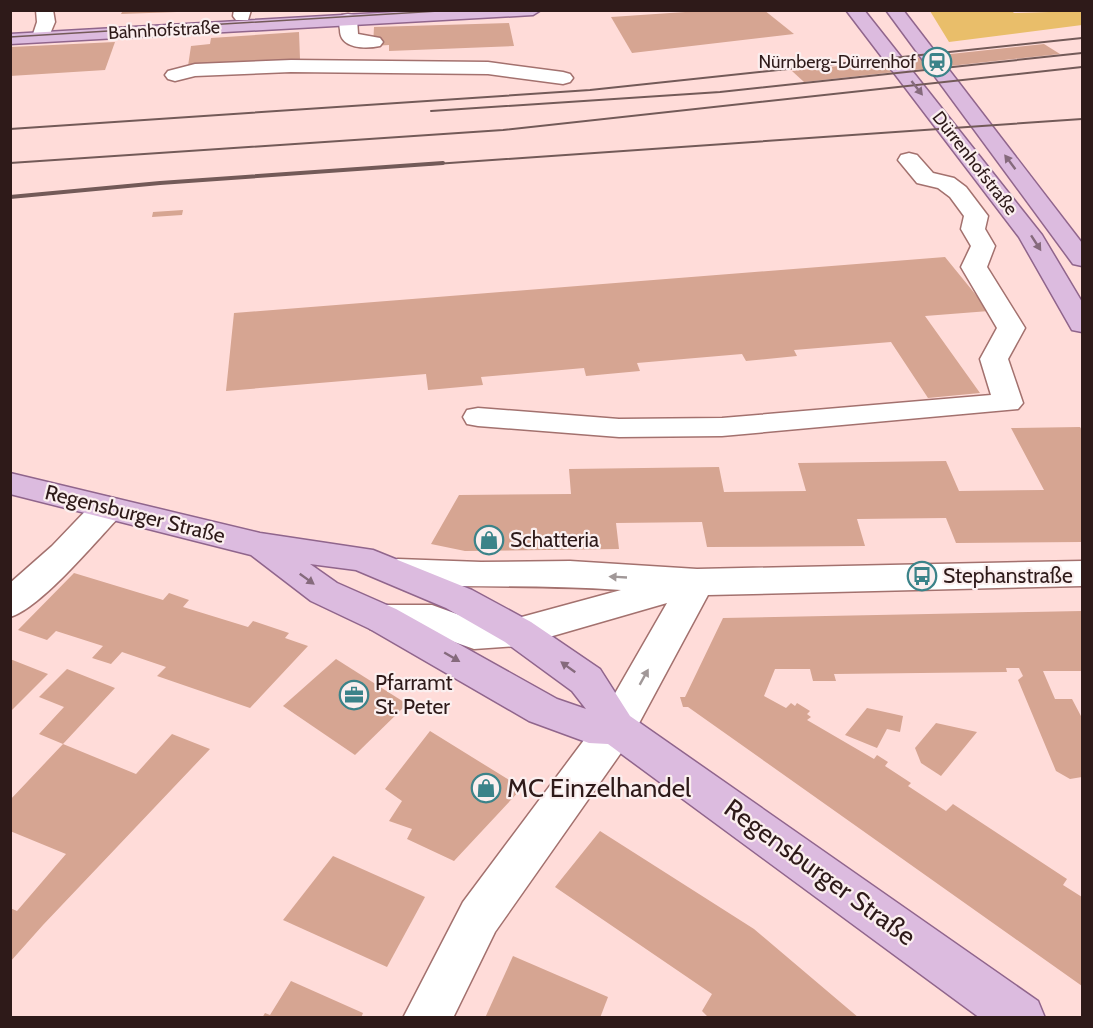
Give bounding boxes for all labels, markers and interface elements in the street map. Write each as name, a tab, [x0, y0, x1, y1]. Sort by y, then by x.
street label: Bahnhofstraße	[108, 16, 220, 44]
station icon: Nürnberg-Dürrenhof	[921, 46, 953, 78]
place label: Nürnberg-Dürrenhof	[759, 51, 916, 73]
one-way arrow	[911, 81, 923, 96]
street label: Dürrenhofstraße	[928, 107, 1022, 219]
one-way arrow	[1003, 154, 1016, 170]
one-way arrow	[1030, 235, 1041, 251]
street label: Regensburger Straße	[42, 479, 228, 548]
shop icon: Schatteria	[473, 524, 505, 556]
place label: Schatteria	[510, 527, 599, 552]
bus stop icon: Stephanstraße	[906, 560, 938, 592]
place label: Stephanstraße	[943, 563, 1073, 588]
one-way arrow	[608, 572, 627, 582]
one-way arrow	[300, 573, 315, 585]
one-way arrow	[444, 652, 460, 663]
one-way arrow	[560, 661, 576, 673]
one-way arrow	[639, 668, 649, 685]
place label: Pfarramt St. Peter	[375, 670, 452, 719]
office icon: Pfarramt St. Peter	[338, 679, 370, 711]
shop icon: MC Einzelhandel	[470, 772, 502, 804]
place label: MC Einzelhandel	[507, 772, 691, 804]
street label: Regensburger Straße	[718, 792, 922, 952]

